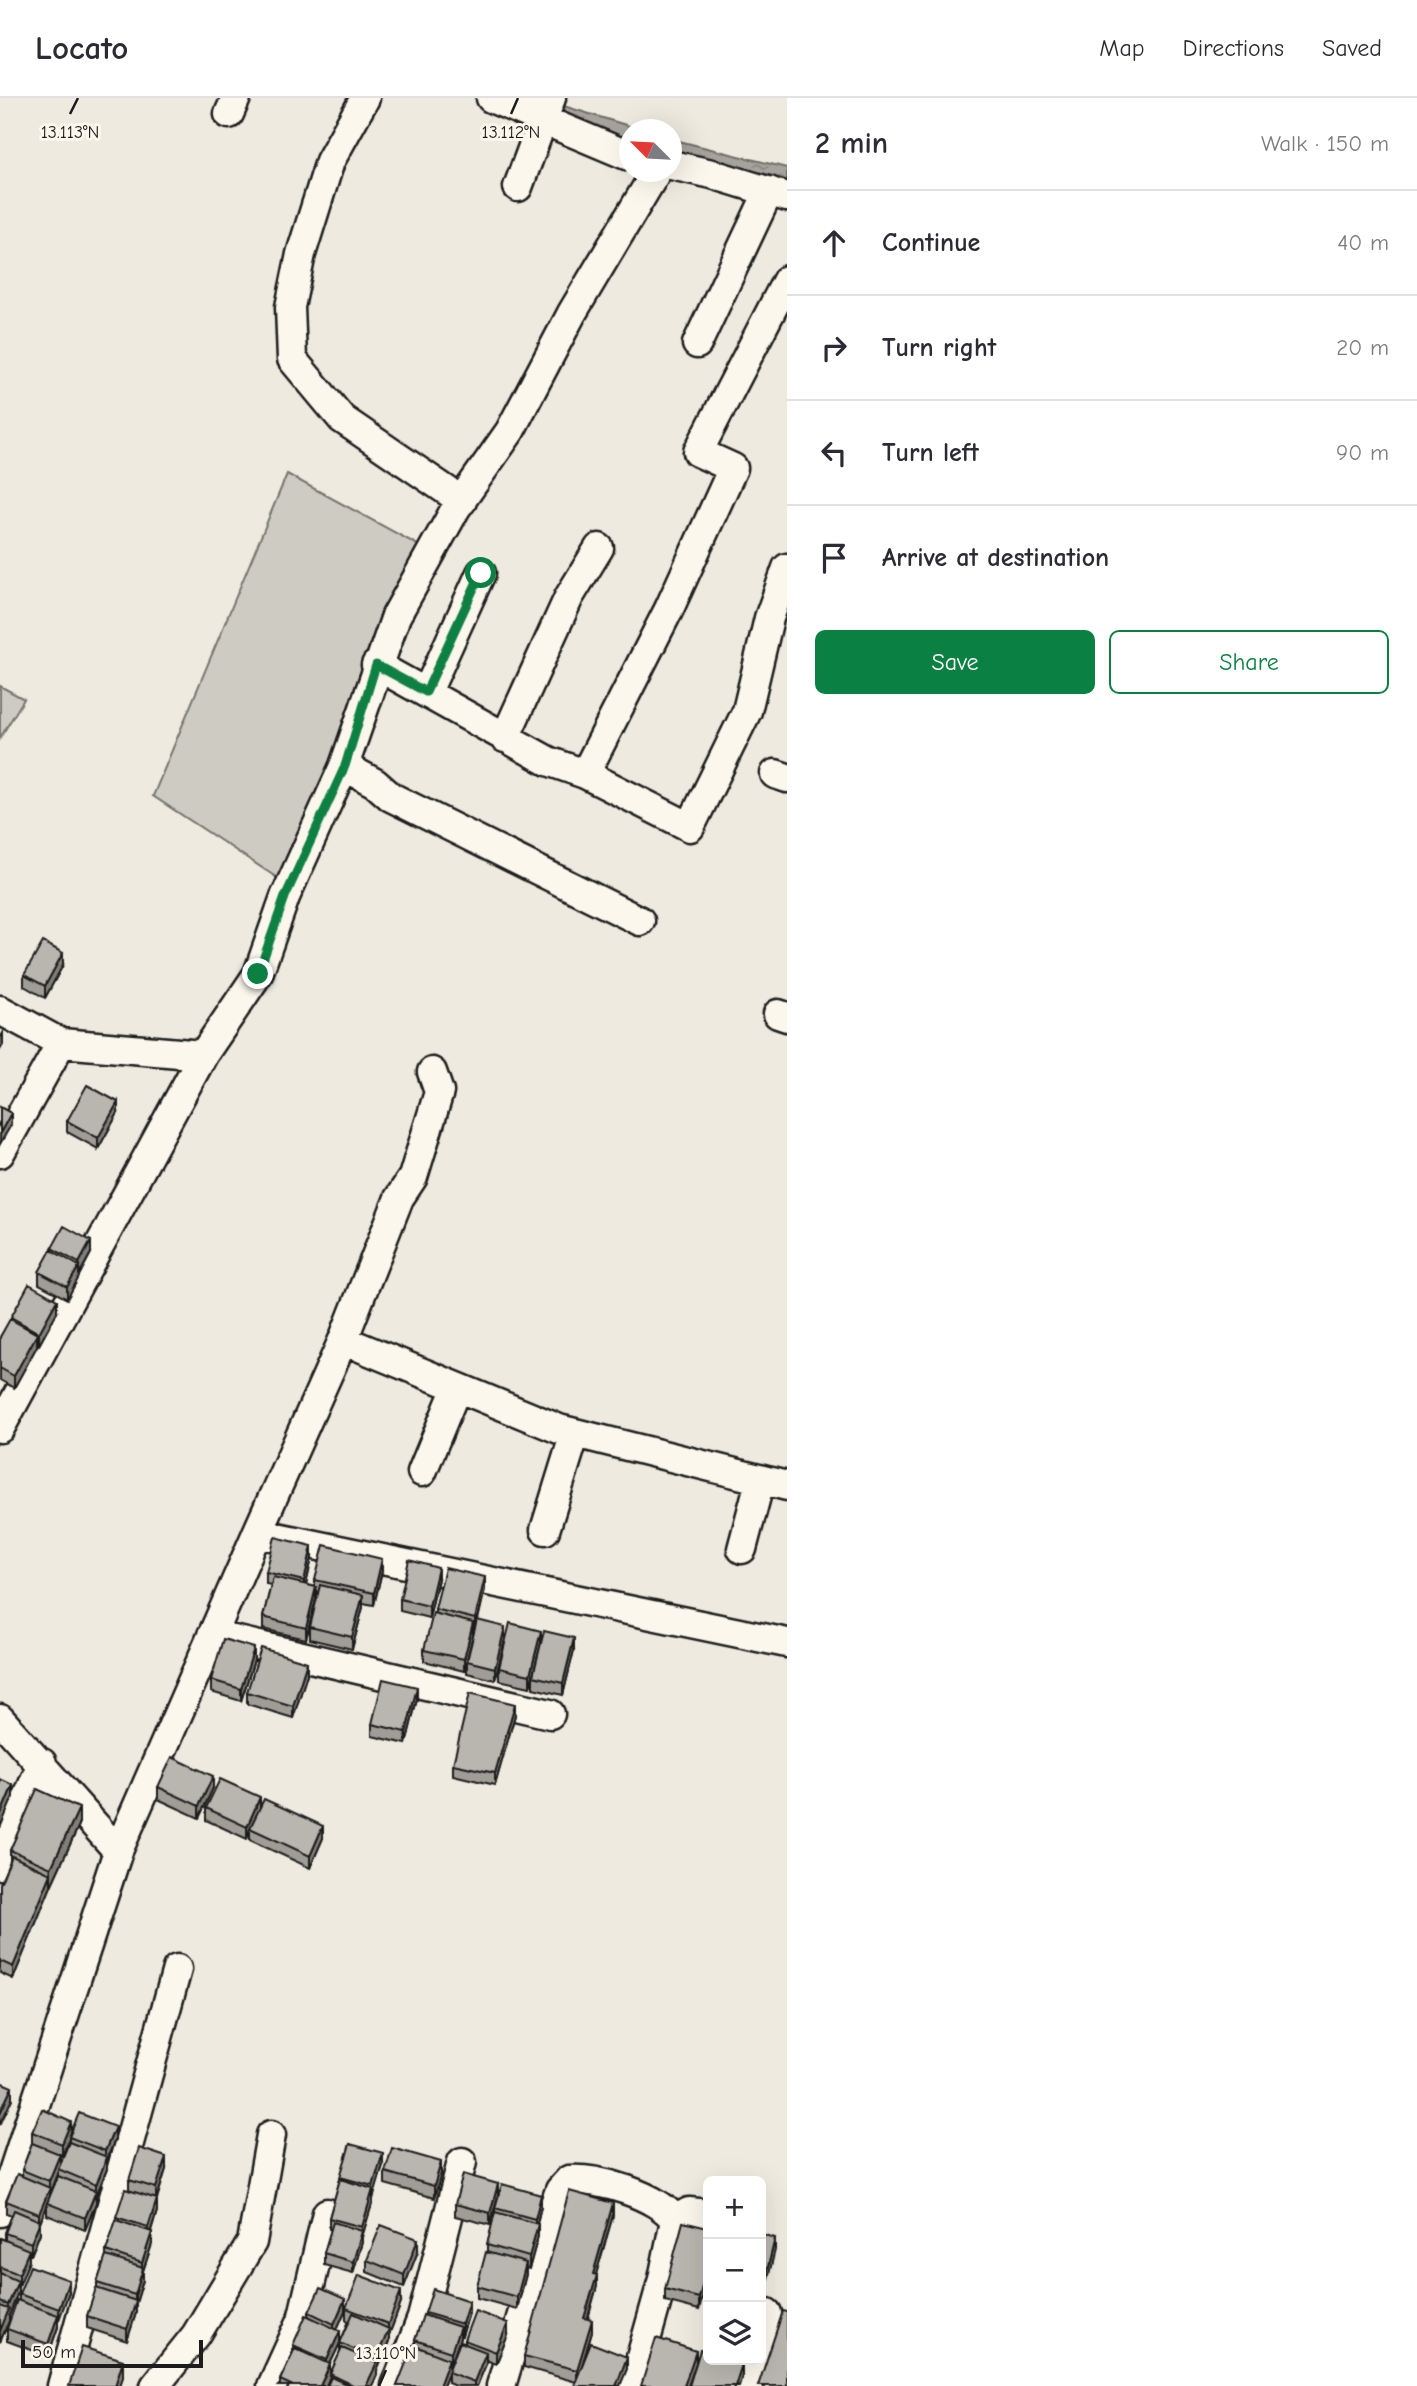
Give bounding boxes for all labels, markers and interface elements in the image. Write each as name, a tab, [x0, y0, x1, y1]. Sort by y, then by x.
text: Locato	[35, 29, 128, 67]
text: Map	[1099, 34, 1145, 62]
text: Directions	[1183, 34, 1284, 62]
text: Saved	[1322, 34, 1382, 62]
north arrow	[619, 119, 682, 182]
text: 13.113°N	[41, 122, 99, 143]
text: 13.112°N	[482, 122, 540, 143]
text: 2 min	[815, 126, 888, 161]
text: Walk · 150 m	[1261, 130, 1389, 157]
icon: ahead	[815, 224, 853, 262]
text: Continue	[882, 228, 980, 258]
text: 40 m	[1337, 229, 1389, 256]
icon: right	[815, 329, 853, 367]
text: Turn right	[882, 333, 996, 363]
text: 20 m	[1336, 334, 1389, 361]
icon: left	[815, 434, 853, 472]
text: Turn left	[882, 438, 979, 468]
text: 90 m	[1336, 439, 1389, 466]
icon: arrive	[815, 539, 853, 577]
text: Arrive at destination	[882, 543, 1109, 573]
route start	[465, 557, 496, 588]
button: Save	[815, 630, 1095, 694]
button: Share	[1109, 630, 1389, 694]
route end	[242, 958, 273, 989]
map controls	[703, 2176, 766, 2365]
button: +	[703, 2176, 766, 2239]
button: −	[703, 2239, 766, 2302]
button: layers	[703, 2302, 766, 2365]
scale bar	[21, 2337, 203, 2369]
text: 50 m	[32, 2341, 76, 2363]
text: 13.110°N	[356, 2343, 416, 2364]

